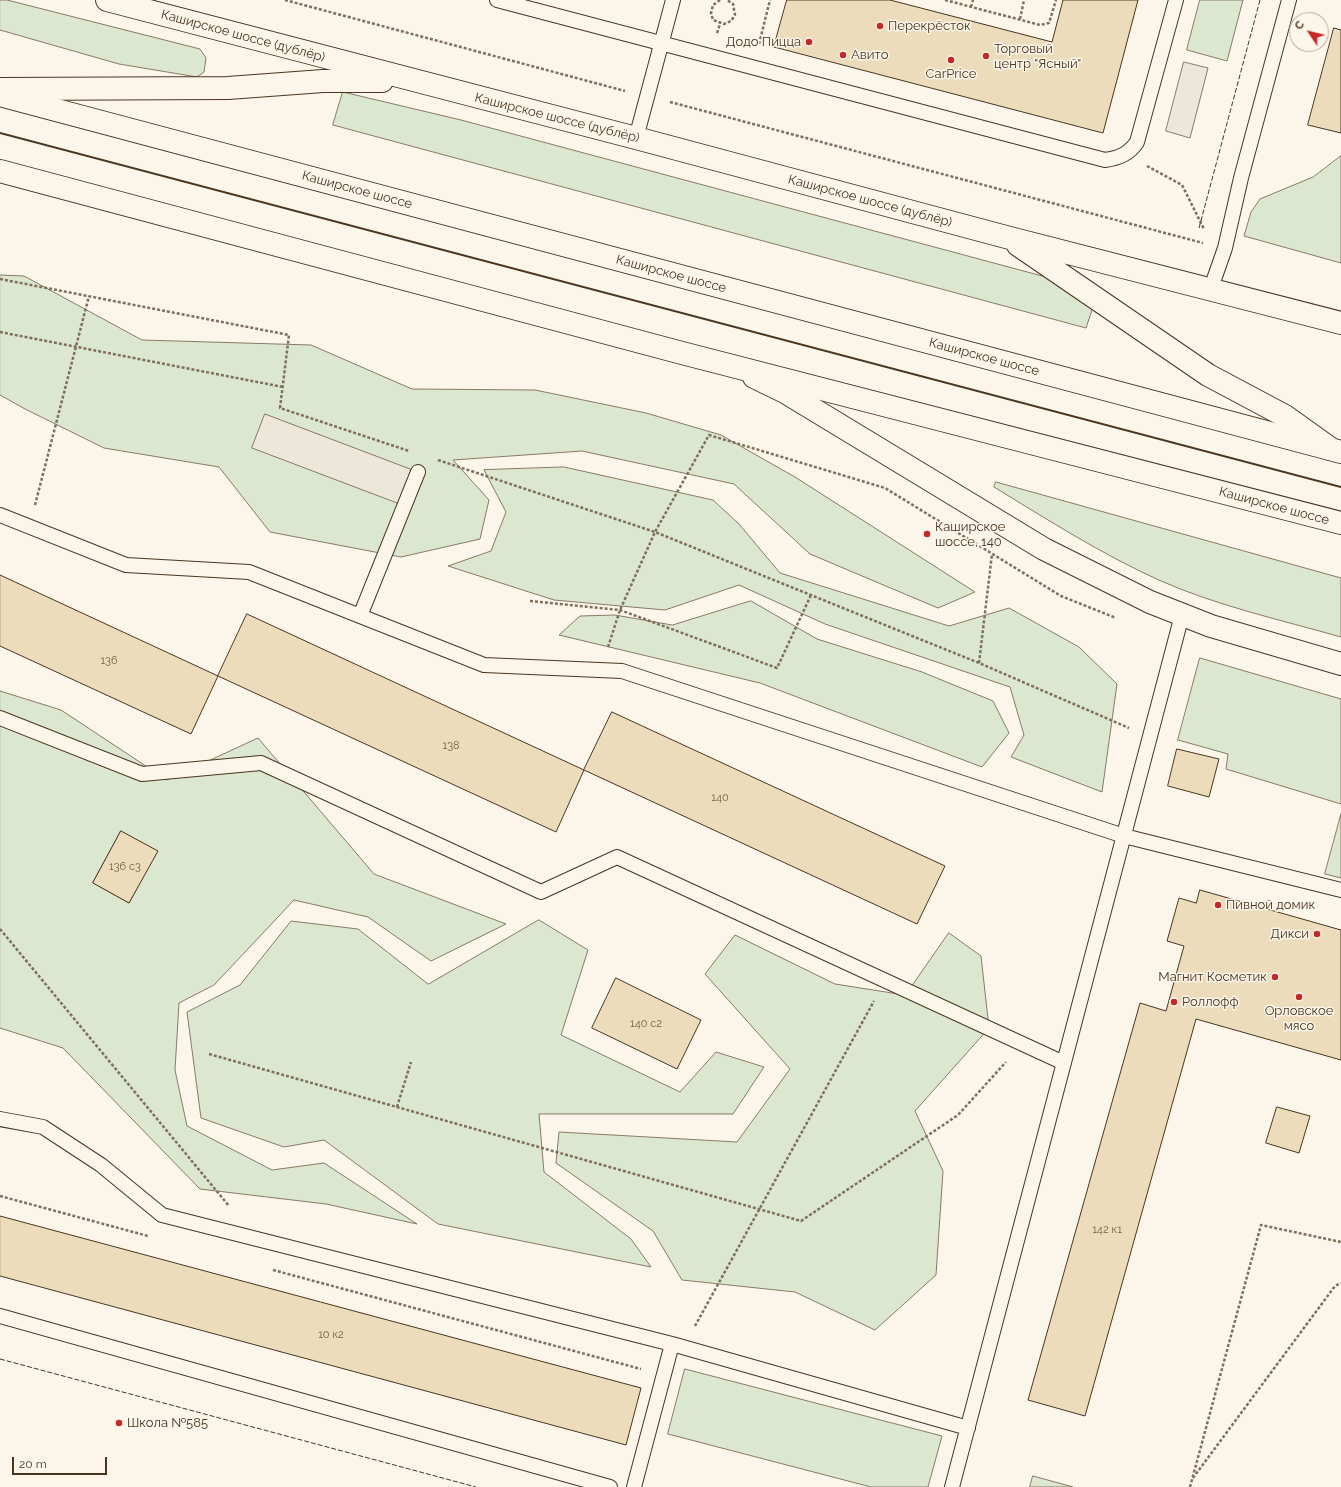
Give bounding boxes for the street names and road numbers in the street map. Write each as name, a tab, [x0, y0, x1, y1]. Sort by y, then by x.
street label: Каширское шоссе (дублёр)	[159, 7, 327, 65]
street label: Каширское шоссе (дублёр)	[473, 90, 641, 146]
street label: Каширское шоссе	[300, 168, 414, 212]
street label: Каширское шоссе (дублёр)	[786, 172, 954, 230]
street label: Каширское шоссе	[614, 252, 728, 296]
street label: Каширское шоссе	[927, 335, 1041, 379]
street label: Каширское шоссе	[1217, 484, 1331, 528]

